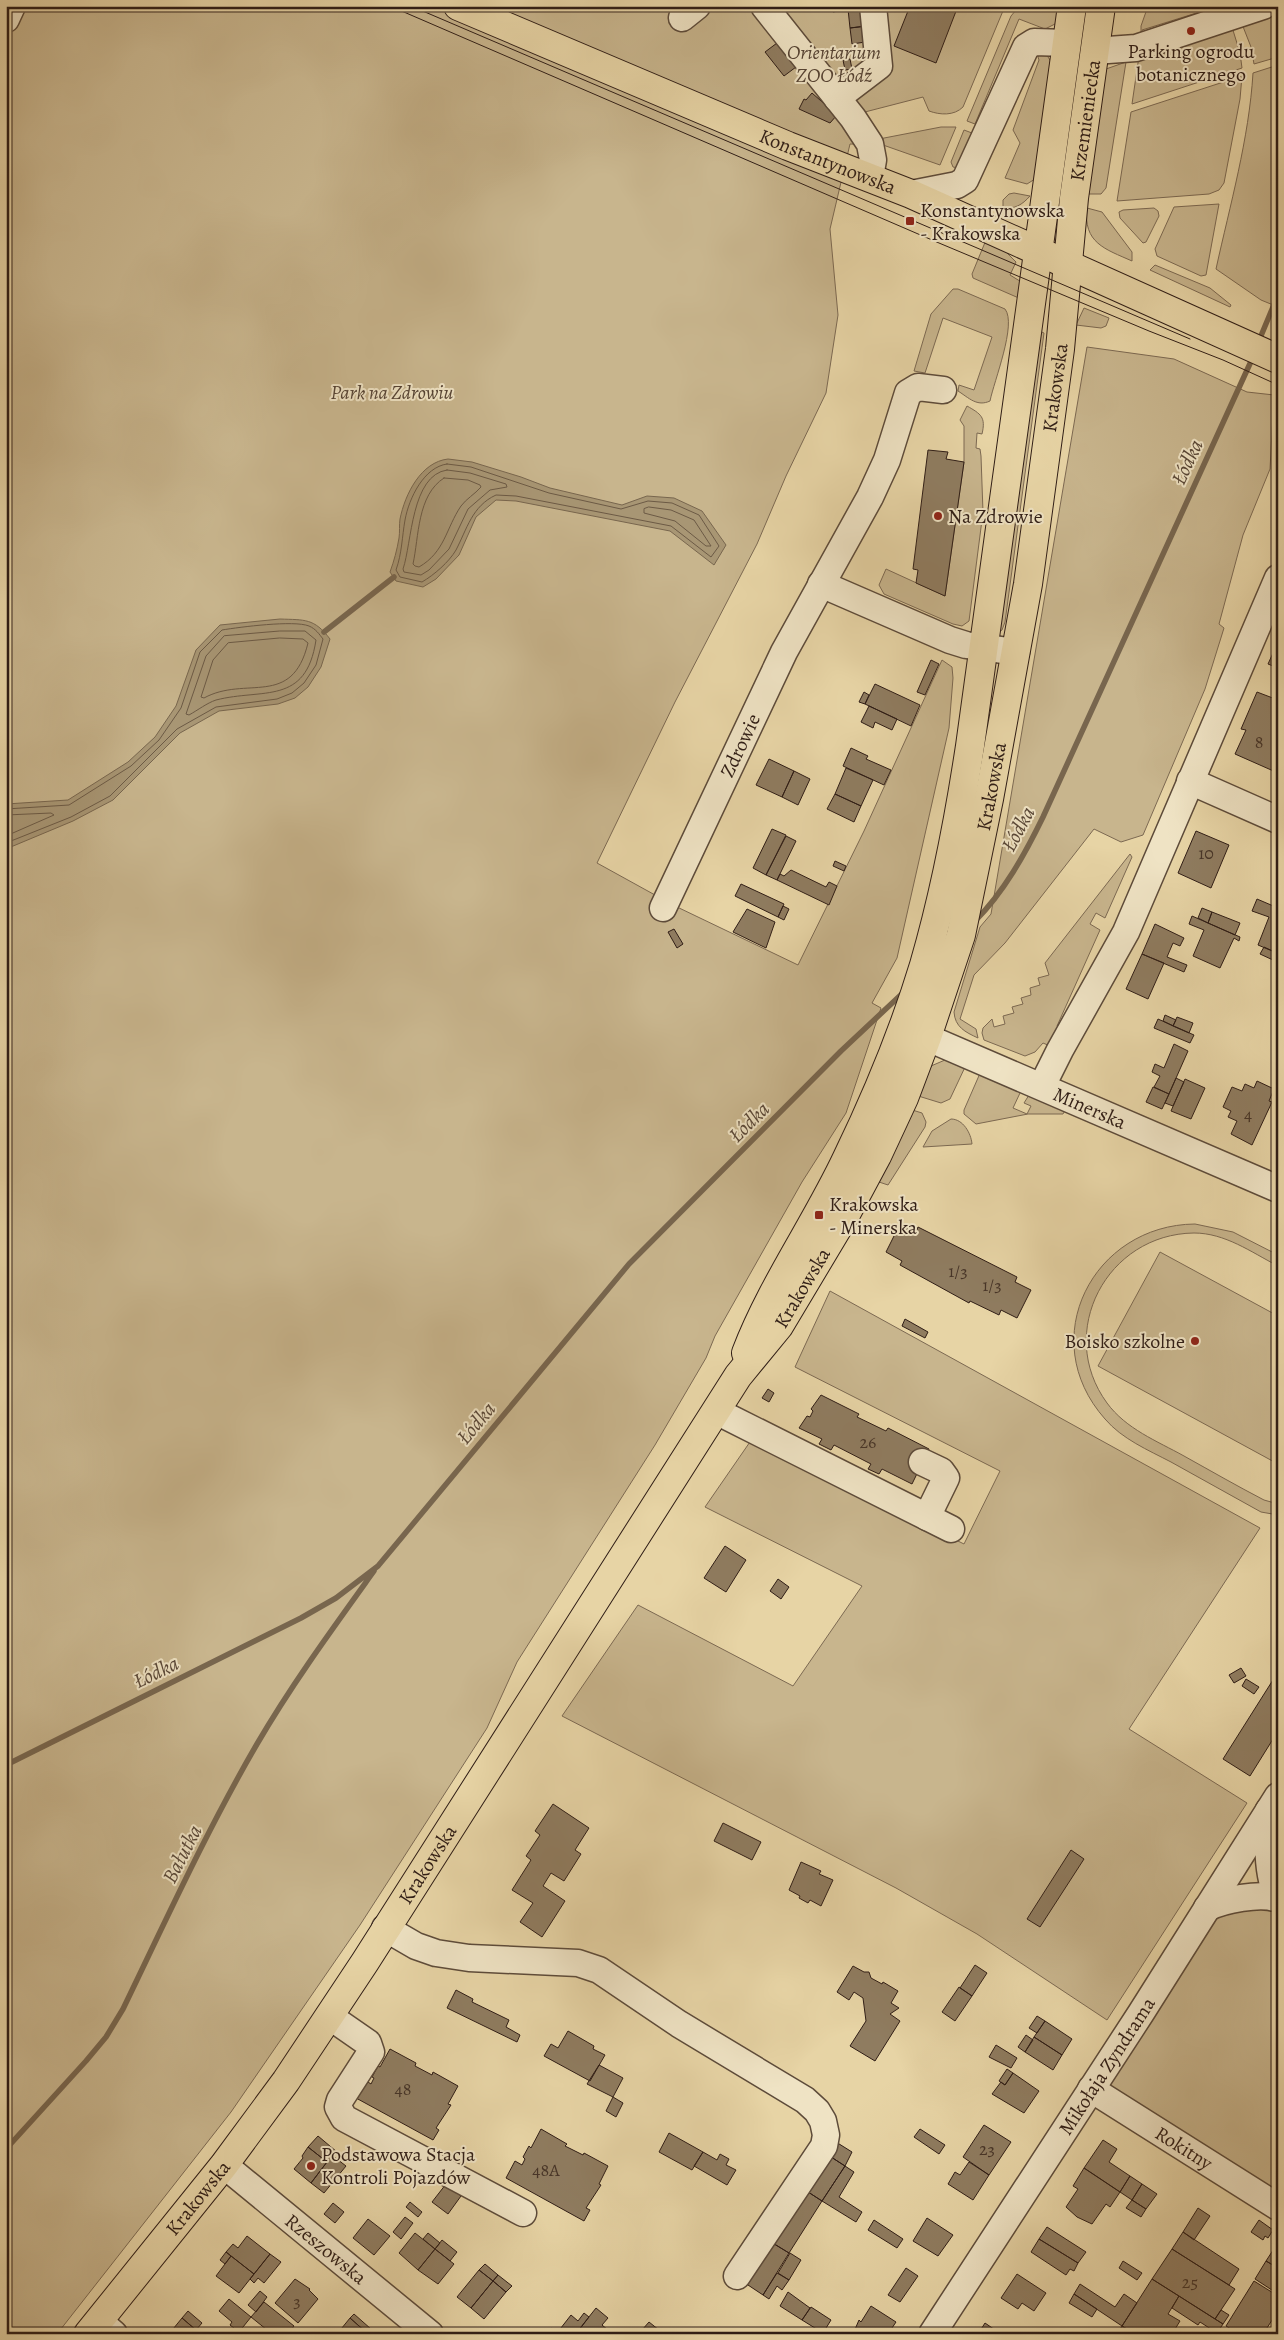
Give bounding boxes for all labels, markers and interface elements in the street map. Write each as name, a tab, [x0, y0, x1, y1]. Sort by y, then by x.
marker: Parking ogrodu botanicznego	[1185, 25, 1197, 37]
place label: Parking ogrodu botanicznego	[1127, 38, 1255, 88]
park label: Orientarium ZOO Łódź	[787, 39, 881, 89]
street label: Krzemieniecka	[1064, 57, 1107, 183]
street label: Konstantynowska	[755, 122, 901, 201]
place label: Konstantynowska - Krakowska	[920, 197, 1066, 247]
marker: Konstantynowska - Krakowska	[904, 215, 916, 227]
street label: Krakowska	[1036, 341, 1075, 434]
park label: Park na Zdrowiu	[331, 379, 454, 406]
water label: Łódka	[1164, 434, 1210, 489]
place label: Na Zdrowie	[948, 503, 1043, 530]
marker: Na Zdrowie	[932, 510, 944, 522]
street label: Zdrowie	[714, 709, 767, 782]
house number: 8	[1255, 730, 1263, 754]
street label: Krakowska	[970, 739, 1013, 833]
water label: Łódka	[995, 801, 1042, 856]
house number: 10	[1198, 841, 1214, 865]
street label: Minerska	[1049, 1081, 1131, 1136]
water label: Łódka	[722, 1095, 776, 1149]
house number: 4	[1244, 1102, 1252, 1126]
place label: Krakowska - Minerska	[829, 1191, 919, 1241]
marker: Krakowska - Minerska	[813, 1209, 825, 1221]
street label: Krakowska	[768, 1242, 837, 1333]
house number: 1/3	[948, 1259, 968, 1283]
house number: 1/3	[982, 1273, 1002, 1297]
place label: Boisko szkolne	[1065, 1328, 1185, 1355]
marker: Boisko szkolne	[1189, 1335, 1201, 1347]
water label: Łódka	[450, 1396, 502, 1450]
house number: 26	[860, 1430, 876, 1454]
water label: Łódka	[129, 1649, 184, 1695]
street label: Krakowska	[392, 1819, 463, 1910]
water label: Bałutka	[155, 1820, 209, 1888]
street label: Mikołaja Zyndrama	[1052, 1991, 1162, 2140]
house number: 48	[395, 2077, 411, 2101]
street label: Rokitny	[1150, 2120, 1219, 2177]
house number: 23	[979, 2137, 995, 2161]
place label: Podstawowa Stacja Kontroli Pojazdów	[321, 2141, 476, 2191]
street label: Krakowska	[160, 2154, 237, 2241]
house number: 48A	[532, 2158, 560, 2182]
marker: Podstawowa Stacja Kontroli Pojazdów	[305, 2160, 317, 2172]
street label: Rzeszowska	[279, 2207, 373, 2291]
house number: 25	[1182, 2270, 1198, 2294]
house number: 3	[293, 2289, 301, 2313]

